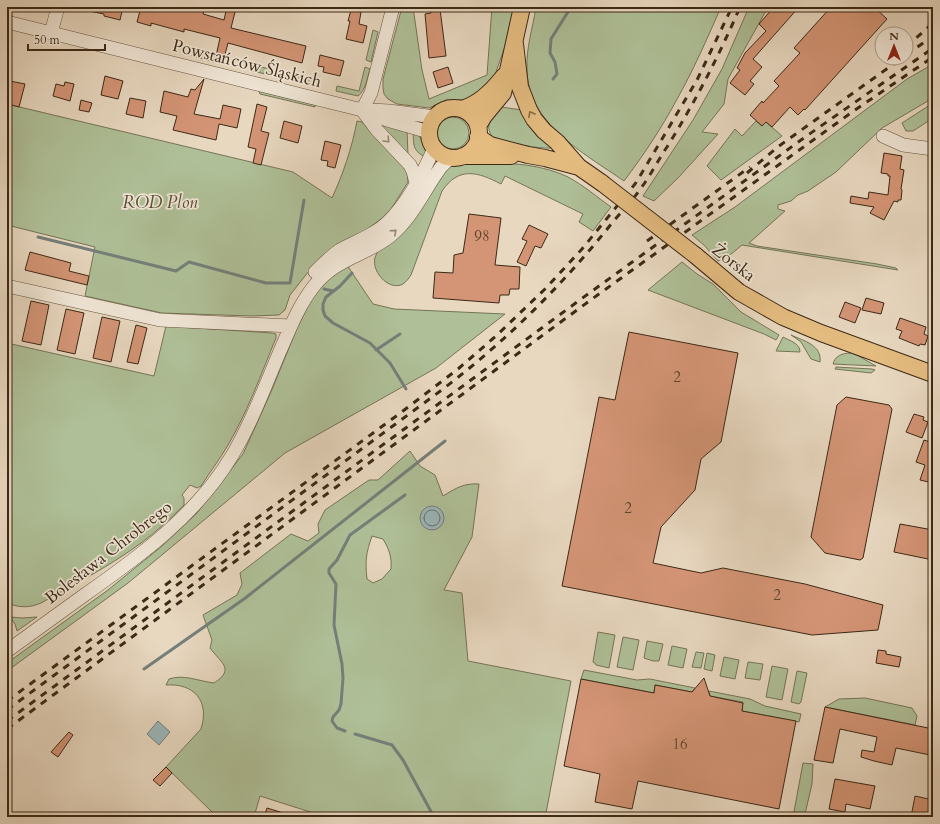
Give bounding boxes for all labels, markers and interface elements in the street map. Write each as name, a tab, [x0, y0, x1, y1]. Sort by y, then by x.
scale bar	[28, 26, 105, 52]
north arrow	[874, 26, 914, 66]
text: N	[889, 29, 899, 44]
text: 50 m	[34, 32, 61, 48]
street label: Powstańców Śląskich	[170, 34, 324, 93]
one-way arrow	[528, 110, 536, 118]
one-way arrow	[382, 135, 390, 143]
park label: ROD Plon	[122, 191, 198, 214]
house number: 98	[474, 226, 490, 246]
one-way arrow	[389, 230, 397, 237]
street label: Żorska	[707, 238, 761, 287]
house number: 2	[673, 367, 681, 387]
street label: Bolesława Chrobrego	[40, 495, 177, 609]
house number: 2	[624, 498, 632, 518]
house number: 2	[773, 585, 781, 605]
house number: 16	[672, 734, 688, 754]

